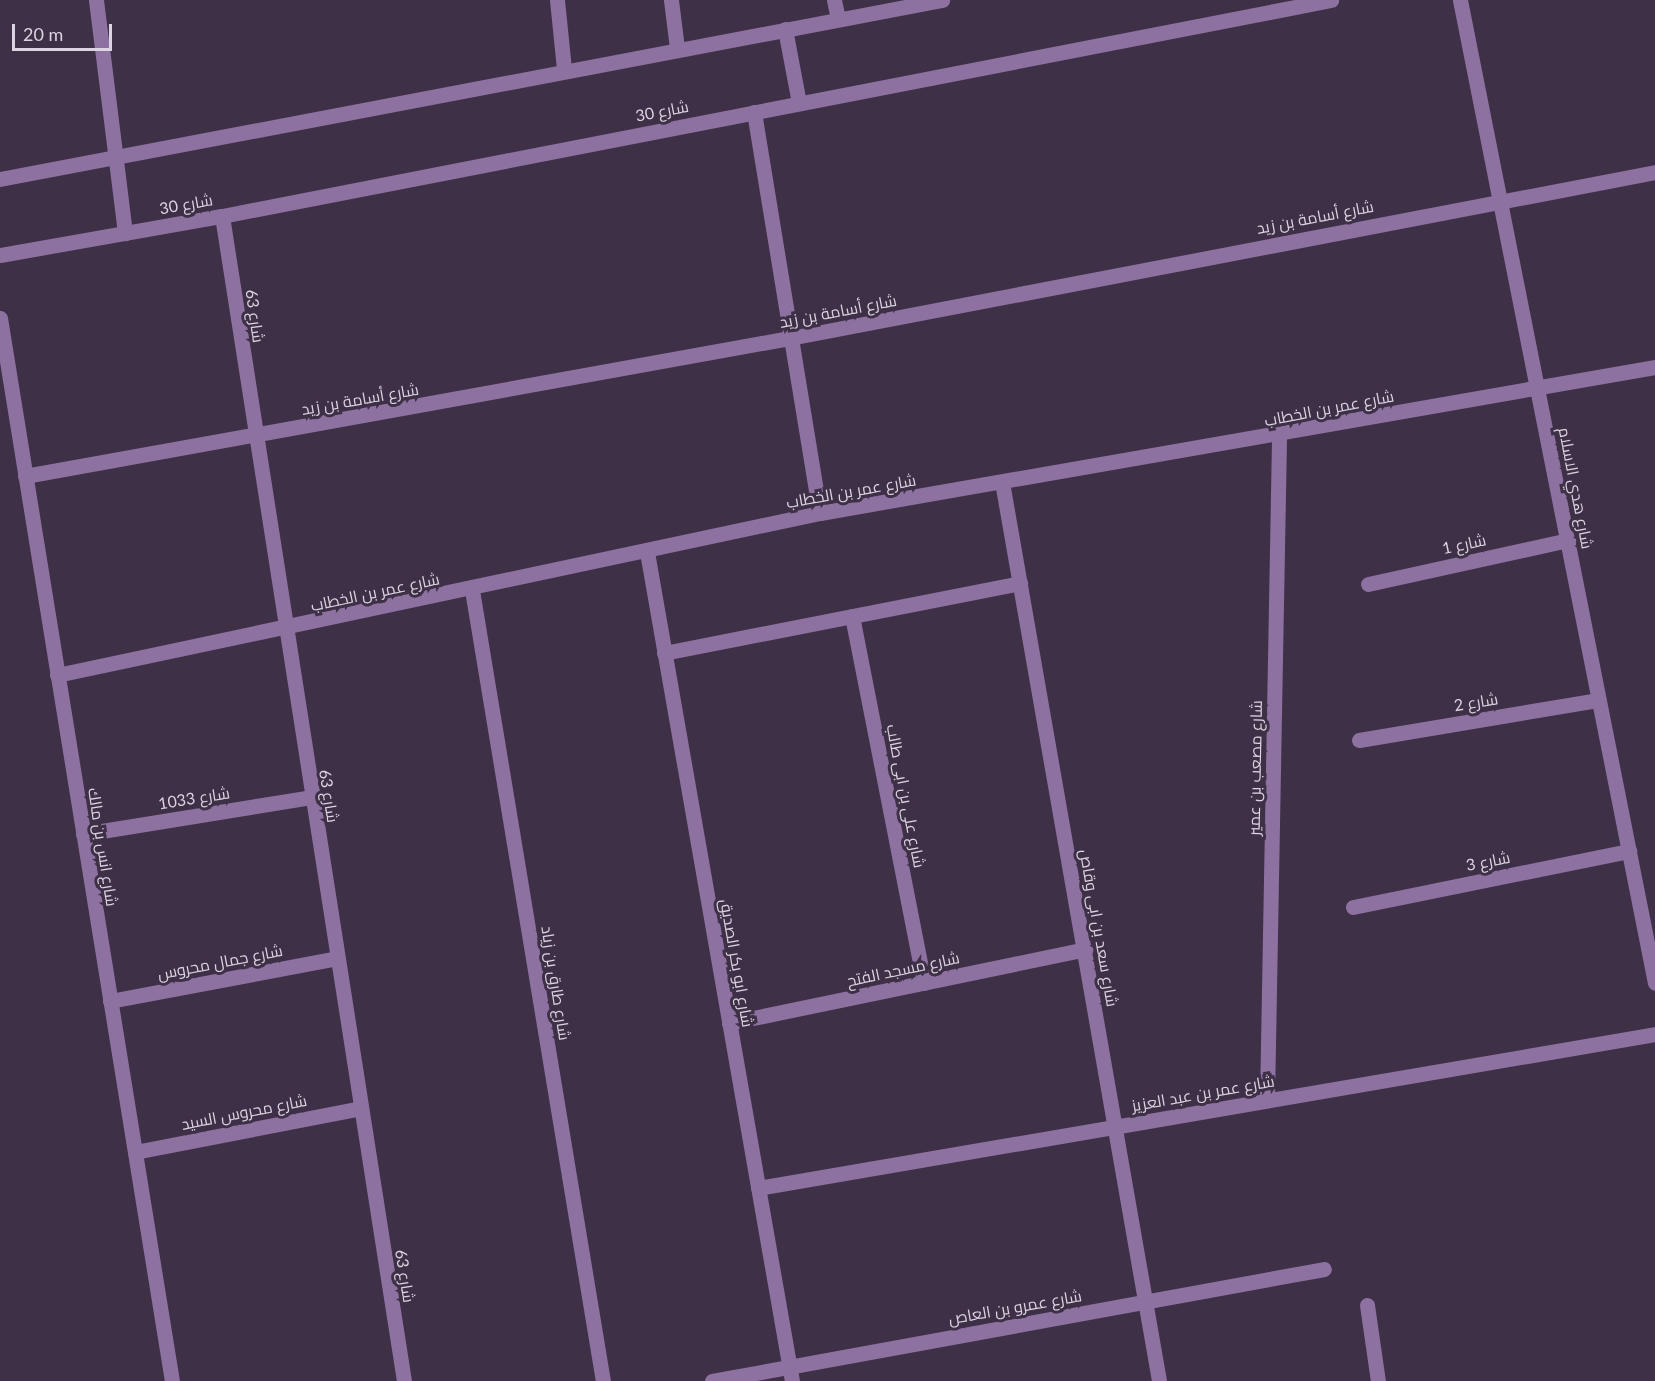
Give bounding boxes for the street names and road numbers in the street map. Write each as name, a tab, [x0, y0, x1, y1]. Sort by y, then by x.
street label: شارع 30	[634, 96, 690, 126]
street label: شارع 30	[158, 190, 214, 218]
street label: شارع أسامة بن زيد	[1255, 196, 1375, 238]
street label: شارع 63	[242, 288, 268, 344]
street label: شارع أسامة بن زيد	[778, 290, 898, 332]
street label: شارع أسامة بن زيد	[300, 379, 420, 419]
street label: شارع عمر بن الخطاب	[1263, 386, 1395, 430]
street label: شارع هدي الاسلام	[1555, 426, 1597, 550]
street label: شارع عمر بن الخطاب	[785, 470, 917, 512]
street label: شارع 1	[1440, 530, 1488, 558]
street label: شارع عمر بن الخطاب	[309, 569, 441, 615]
street label: شارع 2	[1453, 689, 1499, 715]
street label: شارع مصعب بن عمير	[1244, 700, 1266, 836]
street label: شارع على بن ابى طالب	[883, 723, 929, 869]
street label: شارع 63	[315, 768, 343, 824]
street label: شارع 1033	[157, 783, 231, 813]
street label: شارع انس بن مالك	[84, 786, 122, 908]
street label: شارع 3	[1464, 847, 1512, 875]
street label: شارع سعد بن ابى وقاص	[1076, 848, 1122, 1008]
street label: شارع ابو بكر الصديق	[716, 897, 758, 1029]
street label: شارع طارق بن زياد	[537, 924, 575, 1042]
street label: شارع جمال محروس	[156, 940, 284, 984]
street label: شارع مسجد الفتح	[845, 948, 961, 990]
street label: شارع عمر بن عبد العزيز	[1130, 1071, 1276, 1115]
street label: شارع محروس السيد	[179, 1090, 309, 1134]
street label: شارع 63	[391, 1248, 419, 1304]
street label: شارع عمرو بن العاص	[947, 1286, 1083, 1328]

